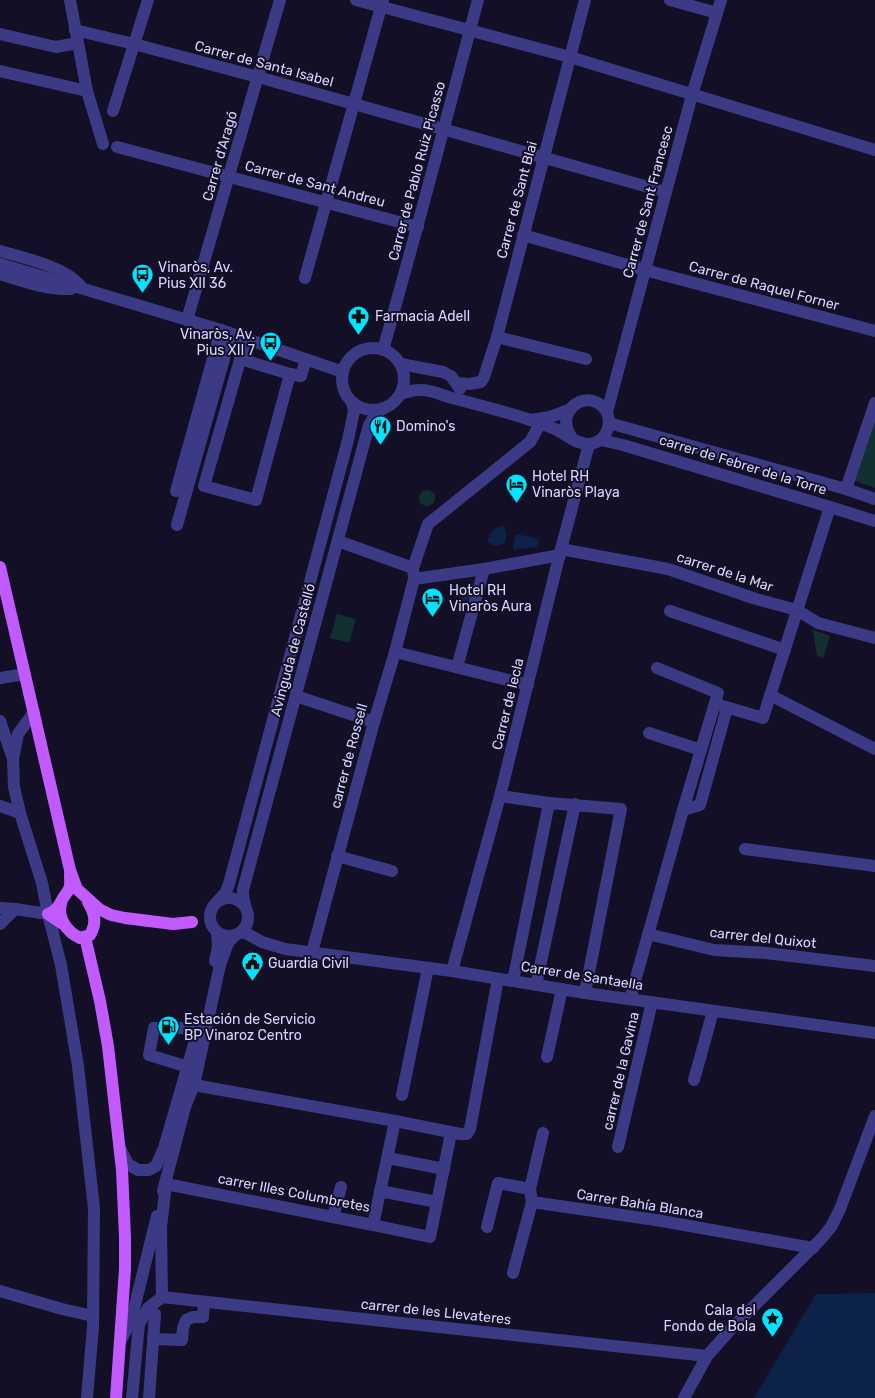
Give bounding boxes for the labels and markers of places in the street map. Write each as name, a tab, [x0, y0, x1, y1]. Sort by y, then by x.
place label: Vinaròs, Av. Pius XII 36	[158, 259, 233, 292]
bus stop icon: Vinaròs, Av. Pius XII 36	[130, 263, 154, 294]
pharmacy icon: Farmacia Adell	[347, 304, 371, 335]
place label: Farmacia Adell	[375, 308, 470, 325]
place label: Vinaròs, Av. Pius XII 7	[180, 326, 255, 359]
bus stop icon: Vinaròs, Av. Pius XII 7	[259, 330, 283, 361]
restaurant icon: Domino's	[368, 414, 392, 445]
place label: Domino's	[396, 418, 456, 435]
place label: Hotel RH Vinaròs Playa	[532, 468, 620, 501]
hotel icon: Hotel RH Vinaròs Playa	[504, 472, 528, 503]
place label: Hotel RH Vinaròs Aura	[449, 582, 532, 615]
hotel icon: Hotel RH Vinaròs Aura	[421, 586, 445, 617]
public building icon: Guardia Civil	[240, 951, 264, 982]
place label: Guardia Civil	[268, 955, 349, 972]
place label: Estación de Servicio BP Vinaroz Centro	[184, 1011, 316, 1044]
fuel station icon: Estación de Servicio BP Vinaroz Centro	[156, 1015, 180, 1046]
place label: Cala del Fondo de Bola	[664, 1302, 756, 1335]
place icon: Cala del Fondo de Bola	[760, 1306, 784, 1337]

